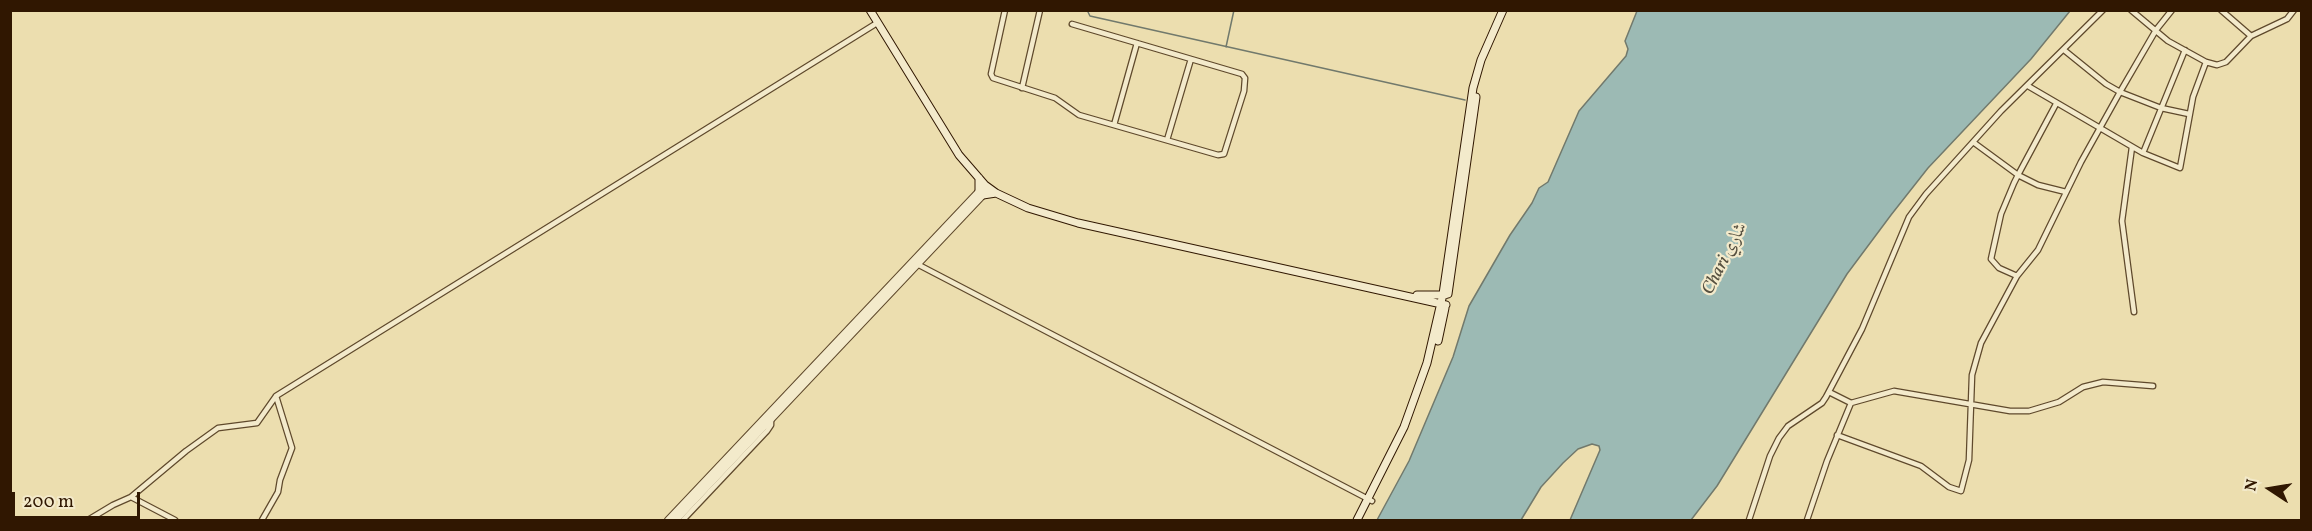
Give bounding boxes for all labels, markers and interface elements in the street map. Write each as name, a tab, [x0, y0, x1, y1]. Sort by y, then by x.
water label: Chari شاري	[1699, 219, 1753, 299]
north arrow	[2240, 459, 2300, 519]
text: N	[2240, 477, 2264, 493]
scale bar	[15, 480, 142, 518]
text: 200 m	[23, 490, 74, 515]

